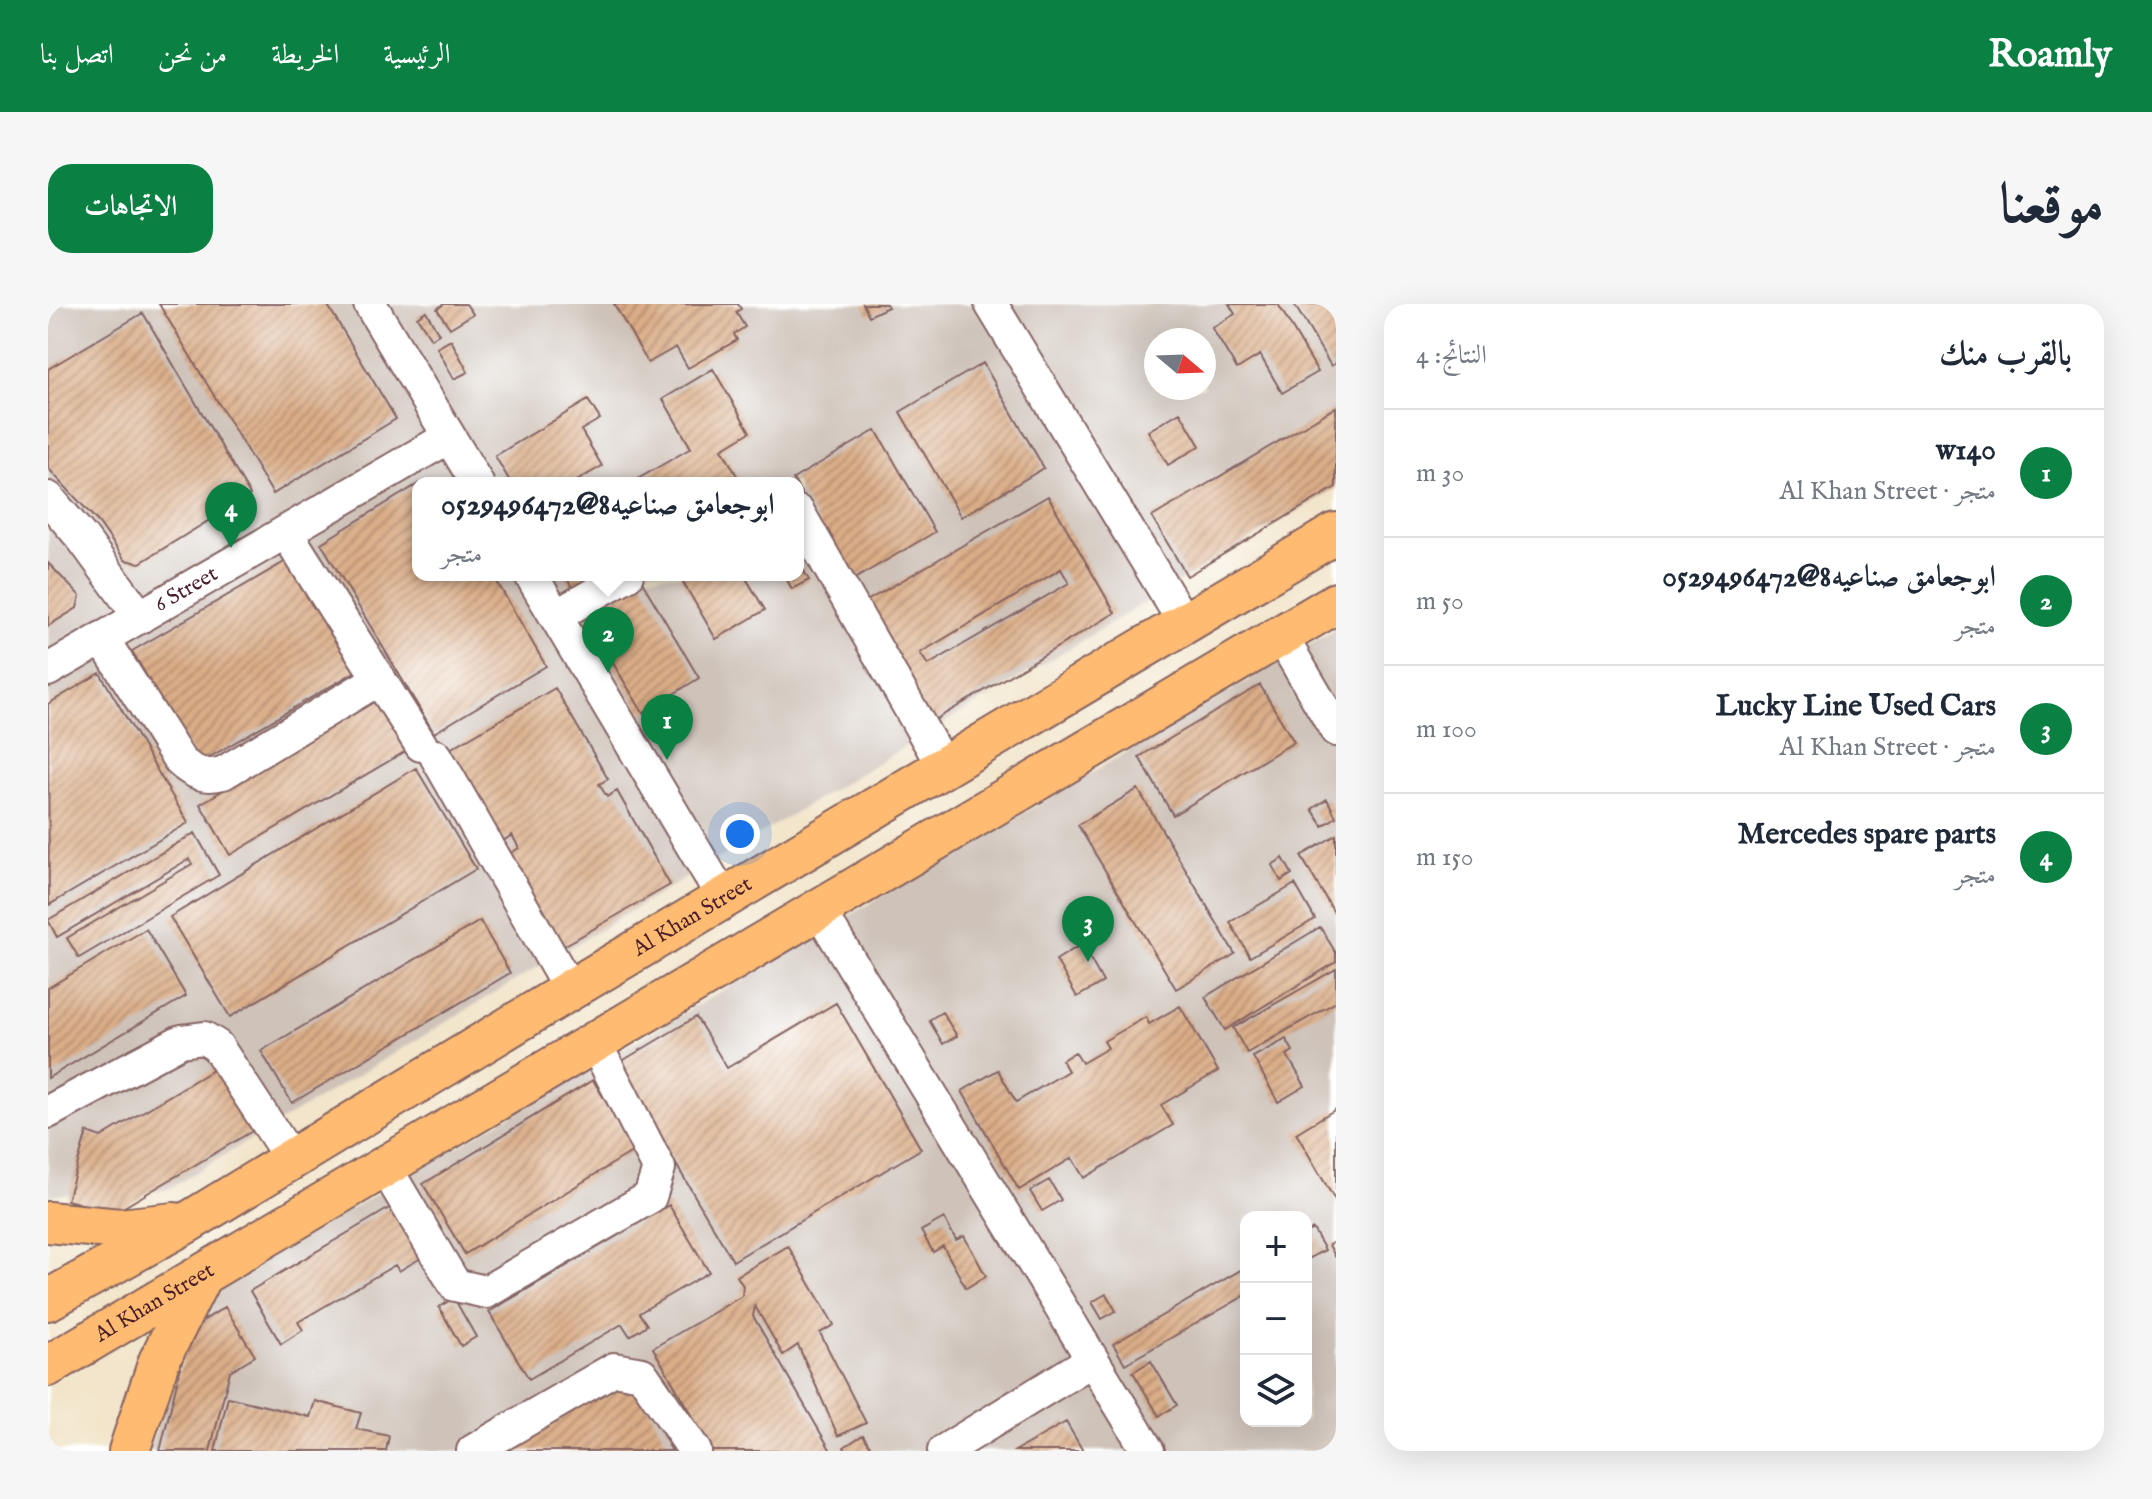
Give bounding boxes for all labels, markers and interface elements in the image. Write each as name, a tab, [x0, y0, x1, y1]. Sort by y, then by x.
text: Roamly	[1988, 32, 2112, 80]
text: اتصل بنا	[40, 38, 114, 73]
text: من نحن	[158, 38, 227, 73]
text: الخريطة	[271, 38, 339, 73]
text: الرئيسية	[383, 38, 451, 73]
button: الاتجاهات	[48, 164, 213, 253]
text: موقعنا	[1999, 171, 2104, 242]
north arrow	[1144, 328, 1216, 400]
text: بالقرب منك	[1939, 333, 2072, 376]
text: النتائج: 4	[1416, 339, 1487, 372]
text: w140	[1936, 432, 1996, 470]
text: 30 m	[1416, 457, 1464, 490]
text: 1	[2041, 457, 2051, 490]
text: متجر · Al Khan Street	[1779, 475, 1996, 508]
popup	[412, 477, 804, 581]
pin: 4	[205, 482, 257, 548]
text: ابوجعامق صناعيه8@0529496472	[441, 487, 775, 525]
text: متجر	[441, 538, 482, 571]
text: ابوجعامق صناعيه8@0529496472	[1662, 559, 1996, 597]
street label: 6 Street	[150, 560, 223, 619]
text: 50 m	[1416, 585, 1464, 618]
text: 2	[2040, 585, 2052, 618]
pin: 2	[582, 607, 634, 673]
text: متجر	[1955, 610, 1996, 643]
text: Lucky Line Used Cars	[1716, 688, 1996, 726]
pin: 1	[641, 694, 693, 760]
text: 100 m	[1416, 713, 1477, 746]
text: 3	[2041, 713, 2051, 746]
text: متجر · Al Khan Street	[1779, 731, 1996, 764]
your location	[720, 814, 760, 854]
text: Mercedes spare parts	[1738, 816, 1996, 854]
text: 150 m	[1416, 841, 1474, 874]
text: 4	[2040, 841, 2052, 874]
text: متجر	[1955, 859, 1996, 892]
street label: Al Khan Street	[627, 870, 758, 964]
pin: 3	[1062, 896, 1114, 962]
map controls	[1240, 1211, 1312, 1427]
button: +	[1240, 1211, 1312, 1283]
street label: Al Khan Street	[89, 1256, 220, 1350]
button: −	[1240, 1283, 1312, 1355]
button: layers	[1240, 1355, 1312, 1427]

